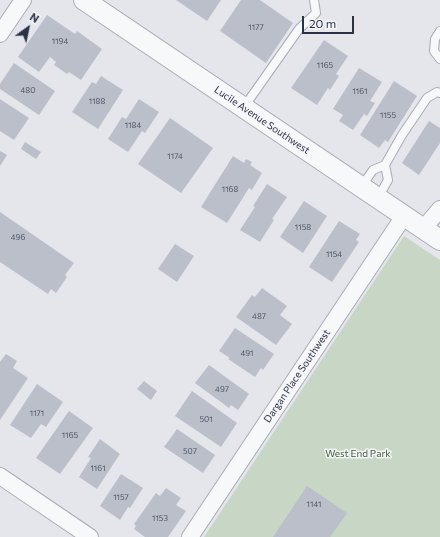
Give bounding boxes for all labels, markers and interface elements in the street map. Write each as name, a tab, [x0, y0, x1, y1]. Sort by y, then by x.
north arrow	[8, 8, 48, 48]
scale bar	[304, 8, 356, 34]
text: N	[28, 10, 42, 25]
text: 20 m	[309, 16, 336, 30]
house number: 1177	[248, 22, 264, 32]
house number: 1194	[52, 36, 68, 46]
house number: 1165	[317, 60, 333, 70]
street label: Lucile Avenue Southwest	[212, 84, 312, 156]
house number: 480	[21, 85, 35, 95]
house number: 1161	[352, 86, 368, 96]
house number: 1188	[89, 96, 105, 106]
house number: 1155	[380, 110, 396, 120]
house number: 1184	[125, 120, 141, 130]
house number: 1174	[167, 151, 183, 161]
house number: 1168	[222, 184, 238, 194]
house number: 1158	[295, 222, 311, 232]
house number: 496	[11, 232, 25, 242]
house number: 1154	[326, 249, 342, 259]
house number: 487	[252, 311, 266, 321]
street label: Dargan Place Southwest	[261, 327, 333, 425]
house number: 491	[240, 348, 254, 358]
house number: 497	[215, 384, 229, 394]
house number: 1171	[30, 408, 44, 418]
house number: 501	[199, 414, 213, 424]
house number: 1165	[62, 430, 78, 440]
house number: 507	[183, 446, 197, 456]
park label: West End Park	[325, 448, 391, 460]
house number: 1161	[90, 463, 106, 473]
house number: 1157	[113, 492, 129, 502]
house number: 1141	[307, 499, 321, 509]
house number: 1153	[152, 513, 168, 523]

